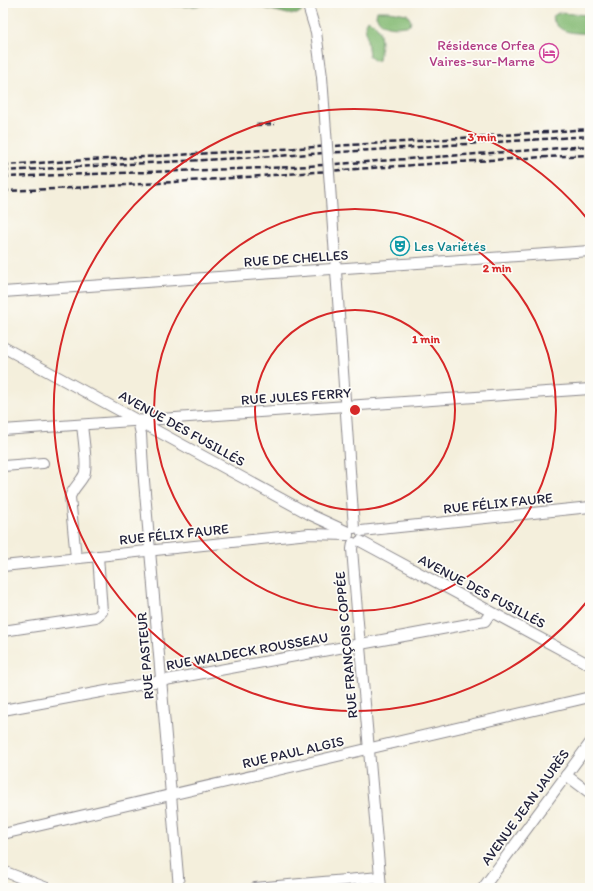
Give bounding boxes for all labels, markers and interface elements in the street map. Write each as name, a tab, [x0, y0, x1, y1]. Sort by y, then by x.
place label: Résidence Orfea Vaires-sur-Marne	[429, 37, 535, 70]
hotel icon: Résidence Orfea Vaires-sur-Marne	[538, 42, 560, 64]
text: 3 min	[468, 130, 497, 144]
theatre icon: Les Variétés	[389, 235, 411, 257]
place label: Les Variétés	[414, 238, 486, 255]
street label: RUE DE CHELLES	[243, 246, 349, 271]
text: 2 min	[483, 261, 512, 275]
text: 1 min	[412, 332, 441, 346]
street label: RUE JULES FERRY	[240, 384, 352, 409]
street label: AVENUE DES FUSILLÉS	[116, 387, 248, 470]
centre of rings	[348, 403, 362, 417]
street label: RUE FÉLIX FAURE	[442, 489, 554, 518]
street label: RUE FÉLIX FAURE	[118, 520, 230, 549]
street label: AVENUE DES FUSILLÉS	[415, 551, 548, 632]
street label: RUE FRANÇOIS COPPÉE	[332, 571, 361, 719]
street label: RUE PASTEUR	[133, 612, 158, 700]
street label: RUE WALDECK ROUSSEAU	[165, 629, 330, 674]
street label: RUE PAUL ALGIS	[241, 732, 346, 772]
street label: AVENUE JEAN JAURÈS	[478, 746, 573, 869]

